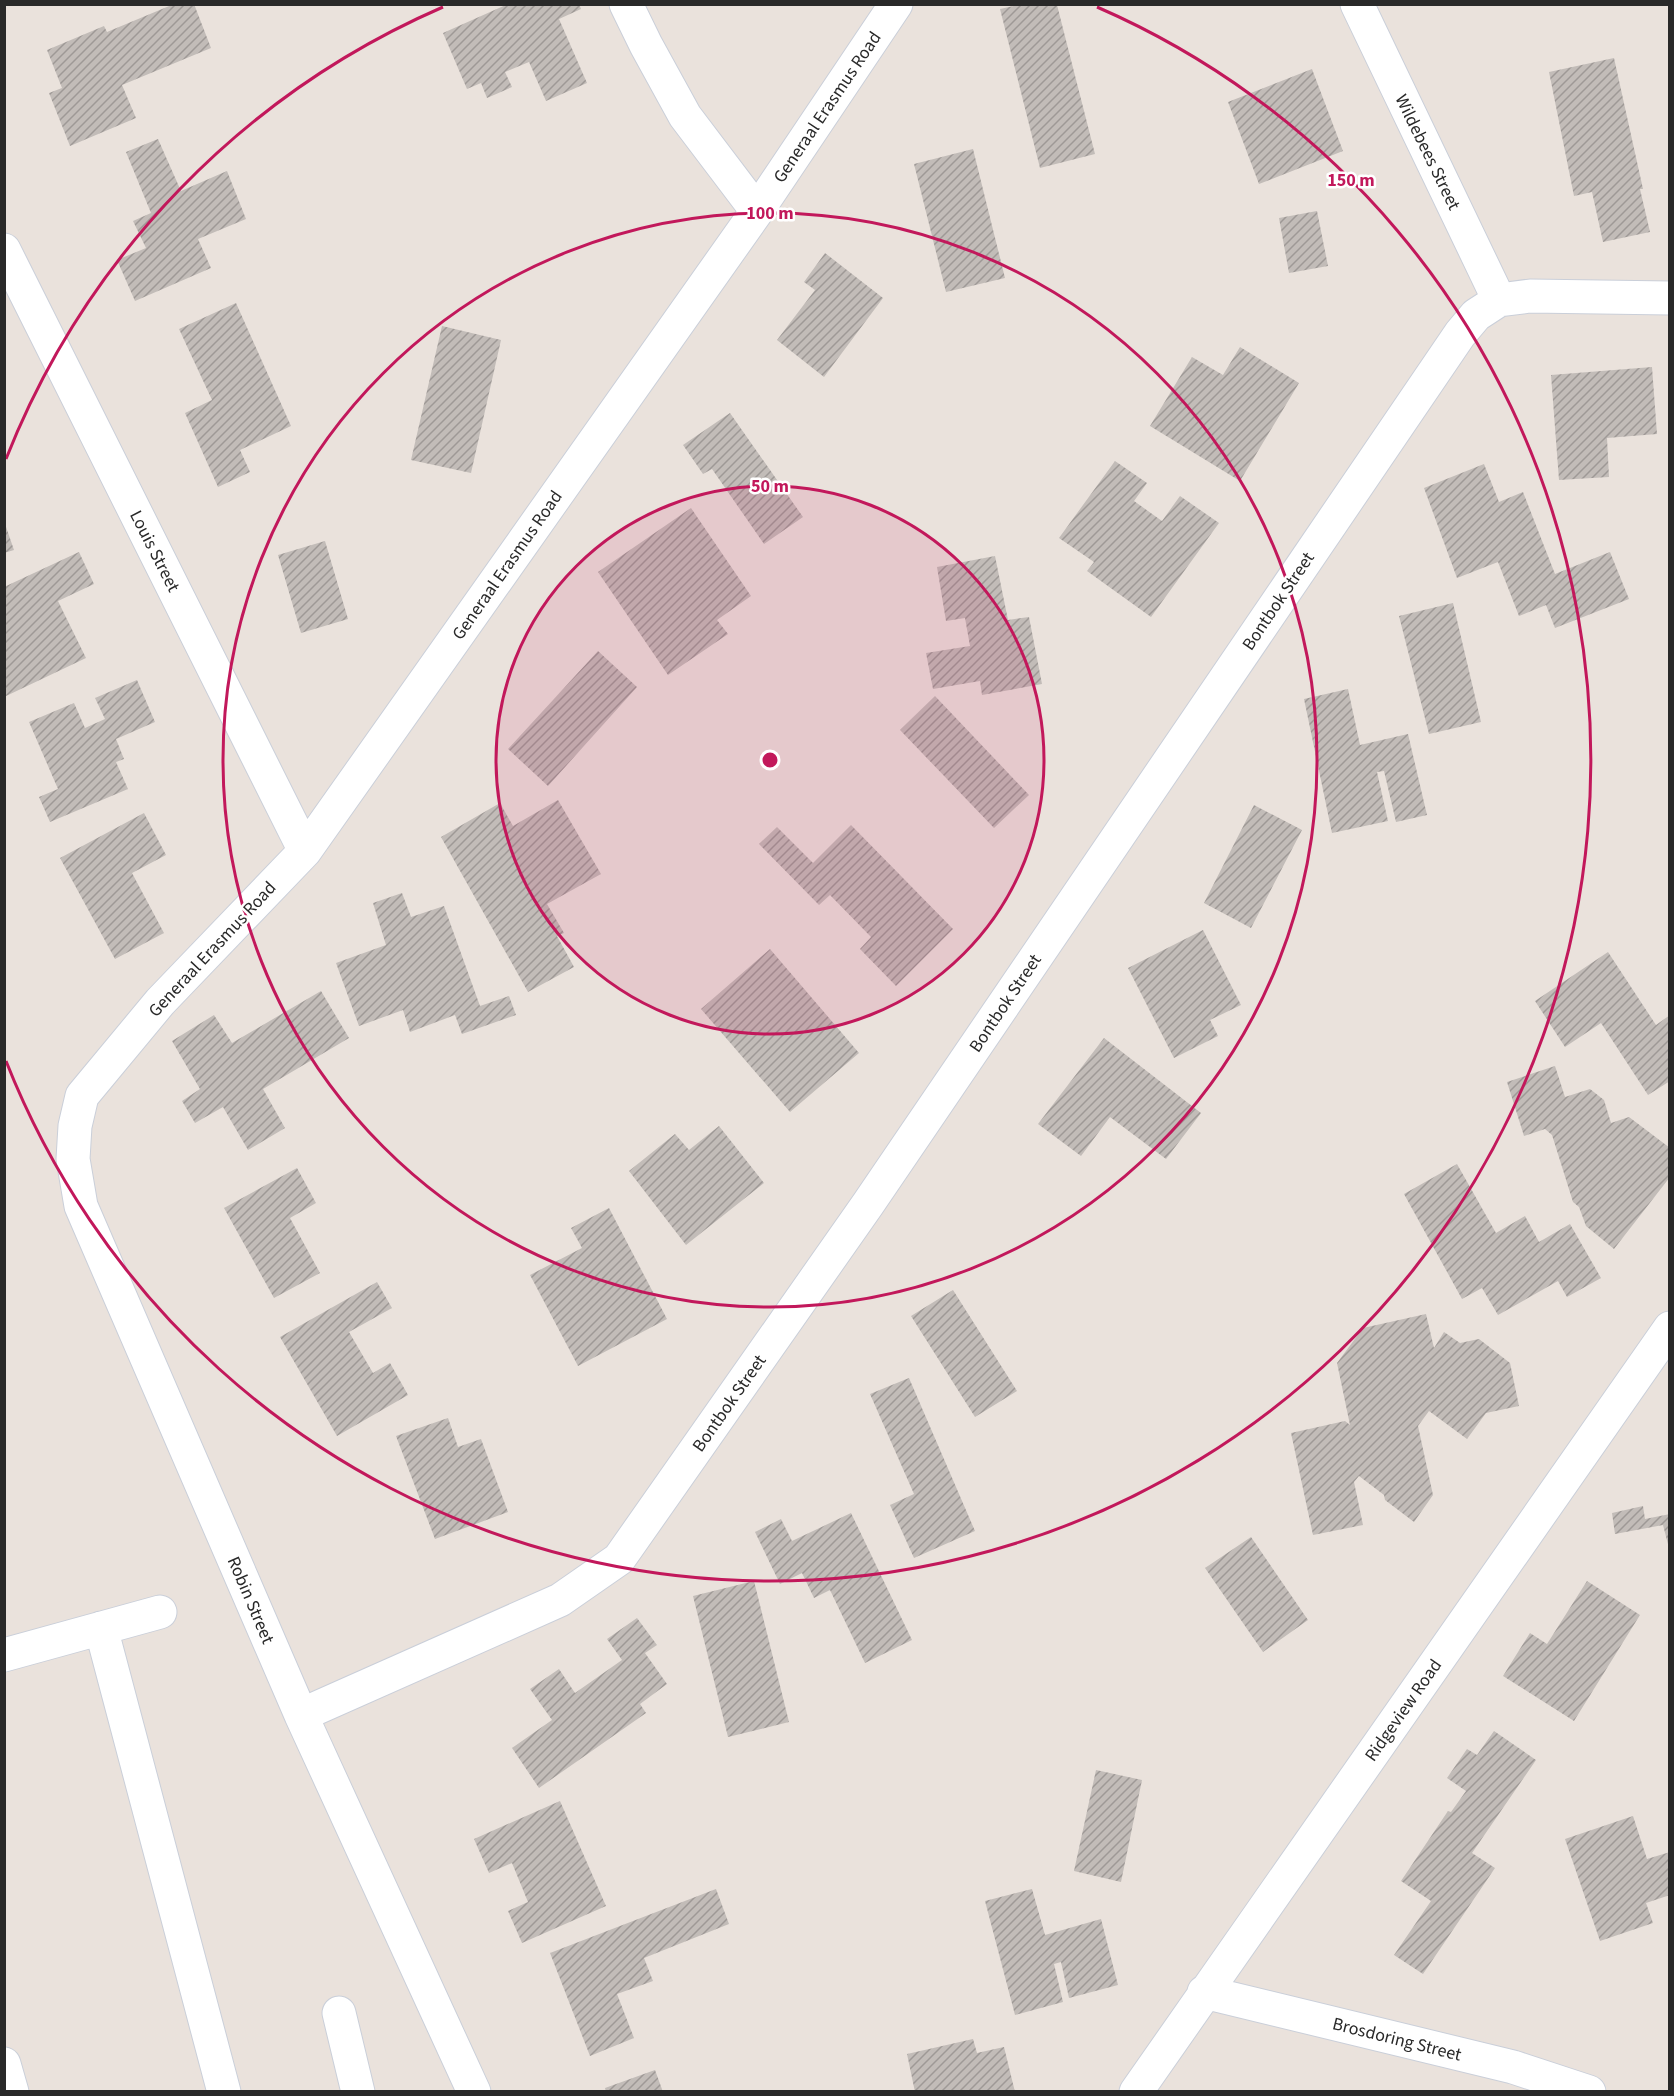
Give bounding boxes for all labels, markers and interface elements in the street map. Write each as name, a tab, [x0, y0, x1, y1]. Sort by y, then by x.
street label: Generaal Erasmus Road	[767, 27, 887, 188]
street label: Wildebees Street	[1389, 90, 1466, 214]
text: 150 m	[1327, 168, 1375, 193]
text: 100 m	[746, 201, 794, 226]
text: 50 m	[751, 474, 789, 499]
street label: Generaal Erasmus Road	[446, 485, 569, 645]
street label: Louis Street	[123, 506, 186, 596]
street label: Bontbok Street	[1236, 547, 1321, 655]
centre of rings	[760, 750, 780, 770]
street label: Generaal Erasmus Road	[143, 876, 282, 1023]
street label: Bontbok Street	[963, 949, 1048, 1057]
street label: Bontbok Street	[687, 1350, 772, 1457]
street label: Robin Street	[221, 1553, 280, 1648]
street label: Ridgeview Road	[1359, 1654, 1448, 1766]
street label: Brosdoring Street	[1330, 2011, 1464, 2068]

